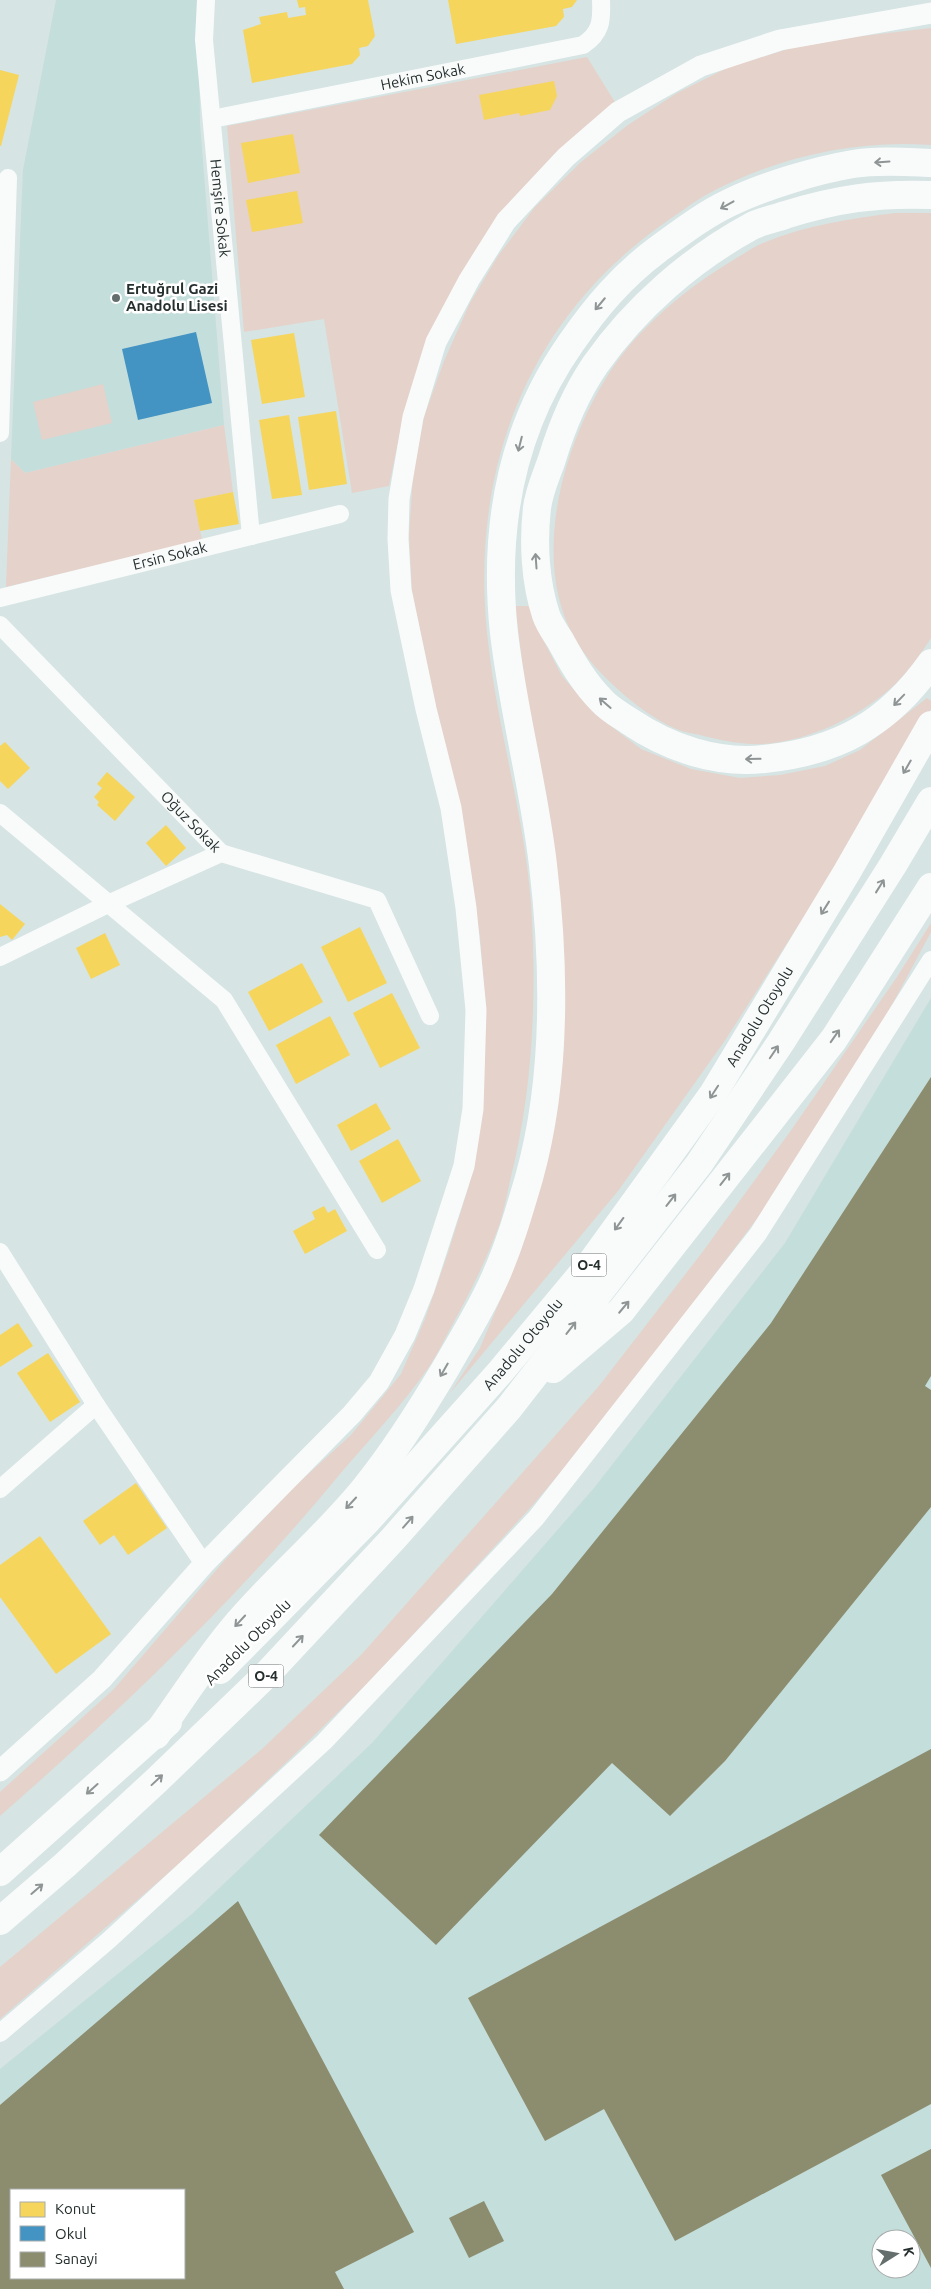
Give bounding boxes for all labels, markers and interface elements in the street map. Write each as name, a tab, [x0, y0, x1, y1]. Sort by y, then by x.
street label: Hekim Sokak	[379, 60, 467, 93]
one-way arrow	[875, 157, 891, 167]
street label: Hemşire Sokak	[207, 158, 234, 259]
one-way arrow	[720, 200, 734, 210]
place label: Ertuğrul Gazi Anadolu Lisesi	[126, 280, 228, 314]
marker: Ertuğrul Gazi Anadolu Lisesi	[110, 292, 122, 304]
one-way arrow	[594, 297, 605, 310]
one-way arrow	[514, 436, 524, 452]
street label: Ersin Sokak	[131, 538, 209, 573]
one-way arrow	[532, 553, 541, 569]
one-way arrow	[893, 693, 905, 706]
one-way arrow	[599, 698, 612, 709]
one-way arrow	[745, 755, 761, 764]
one-way arrow	[902, 760, 912, 775]
street label: Oğuz Sokak	[158, 787, 225, 856]
one-way arrow	[875, 879, 885, 893]
one-way arrow	[820, 900, 830, 914]
street label: Anadolu Otoyolu	[723, 963, 796, 1070]
one-way arrow	[830, 1030, 840, 1044]
one-way arrow	[769, 1046, 779, 1060]
one-way arrow	[709, 1084, 719, 1098]
one-way arrow	[719, 1173, 730, 1186]
one-way arrow	[666, 1194, 677, 1207]
one-way arrow	[614, 1217, 624, 1231]
road number: O-4	[572, 1254, 606, 1276]
street label: Anadolu Otoyolu	[479, 1295, 566, 1393]
one-way arrow	[619, 1300, 630, 1313]
one-way arrow	[566, 1321, 576, 1335]
one-way arrow	[439, 1362, 449, 1376]
one-way arrow	[345, 1496, 357, 1509]
one-way arrow	[402, 1515, 414, 1528]
street label: Anadolu Otoyolu	[201, 1595, 294, 1688]
one-way arrow	[234, 1615, 246, 1628]
one-way arrow	[292, 1635, 304, 1648]
road number: O-4	[248, 1664, 284, 1688]
one-way arrow	[151, 1774, 164, 1786]
one-way arrow	[86, 1784, 99, 1795]
one-way arrow	[30, 1884, 43, 1895]
legend	[10, 2189, 185, 2279]
text: Konut	[55, 2200, 96, 2217]
text: Okul	[55, 2225, 87, 2242]
north arrow	[871, 2229, 921, 2279]
text: K	[900, 2245, 918, 2258]
text: Sanayi	[55, 2250, 98, 2267]

